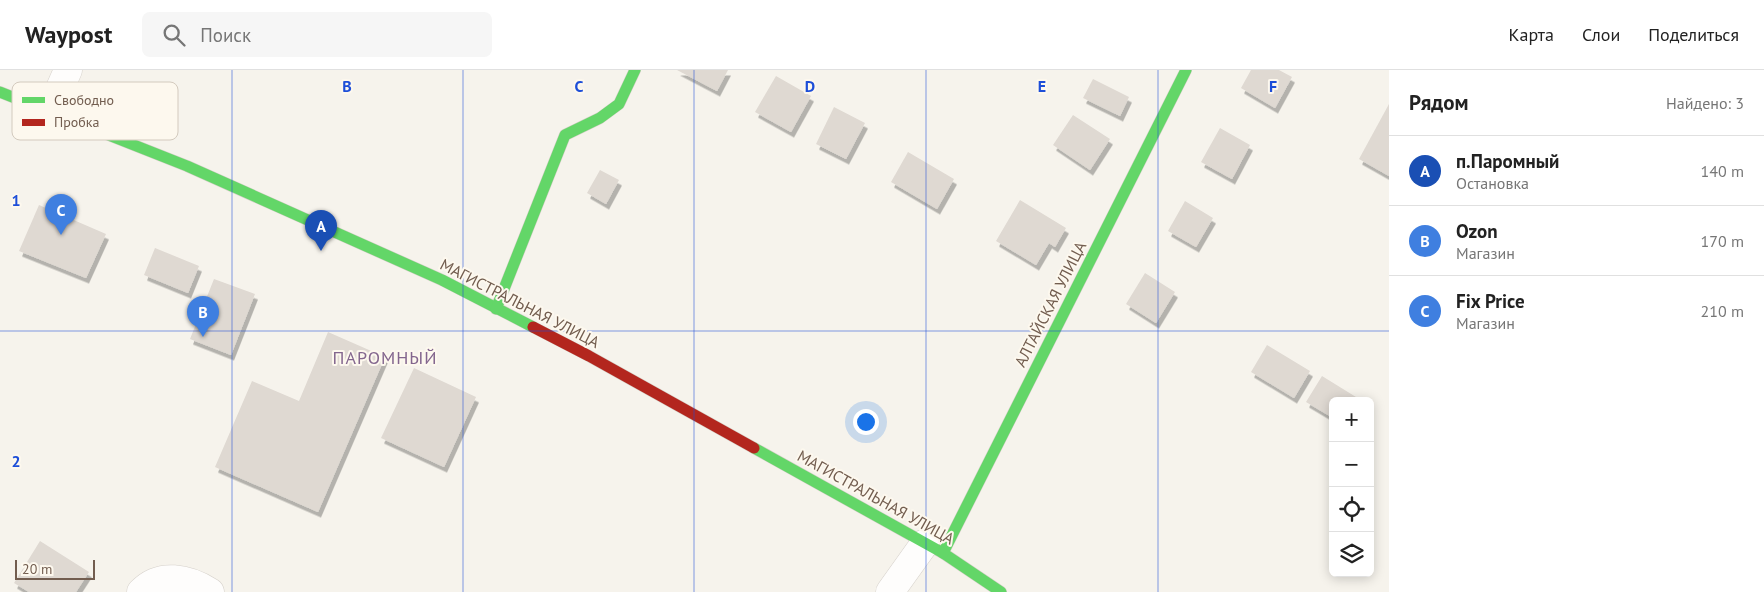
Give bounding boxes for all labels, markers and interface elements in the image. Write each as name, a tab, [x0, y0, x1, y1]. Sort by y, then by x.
search box	[142, 12, 492, 57]
text: Waypost	[25, 19, 112, 50]
icon: search	[160, 21, 188, 49]
text: Поиск	[200, 23, 251, 47]
text: Карта	[1509, 23, 1554, 46]
text: Слои	[1582, 23, 1620, 46]
text: Поделиться	[1648, 23, 1739, 46]
text: B	[342, 76, 352, 96]
text: C	[575, 76, 584, 96]
text: D	[805, 76, 815, 96]
text: E	[1038, 76, 1046, 96]
text: F	[1269, 76, 1277, 96]
legend	[12, 82, 178, 140]
text: Рядом	[1409, 89, 1468, 116]
text: Свободно	[54, 91, 114, 109]
text: Найдено: 3	[1666, 93, 1744, 113]
text: Пробка	[54, 113, 99, 131]
text: п.Паромный	[1456, 149, 1559, 173]
text: A	[1420, 161, 1430, 181]
text: 140 m	[1701, 161, 1744, 181]
text: Остановка	[1456, 173, 1529, 193]
text: 1	[11, 190, 21, 210]
pin: C	[45, 194, 77, 235]
pin: A	[305, 210, 337, 251]
text: Ozon	[1456, 219, 1498, 243]
text: B	[1420, 231, 1430, 251]
text: 170 m	[1701, 231, 1744, 251]
street label: АЛТАЙСКАЯ УЛИЦА	[1010, 237, 1091, 370]
text: Магазин	[1456, 243, 1515, 263]
street label: МАГИСТРАЛЬНАЯ УЛИЦА	[437, 254, 604, 352]
text: Fix Price	[1456, 289, 1525, 313]
pin: B	[187, 296, 219, 337]
text: C	[1421, 301, 1429, 321]
text: 210 m	[1701, 301, 1744, 321]
text: Магазин	[1456, 313, 1515, 333]
district label: ПАРОМНЫЙ	[333, 346, 437, 369]
map controls	[1329, 397, 1374, 577]
button: +	[1329, 397, 1374, 442]
your location	[853, 409, 879, 435]
button: −	[1329, 442, 1374, 487]
street label: МАГИСТРАЛЬНАЯ УЛИЦА	[794, 445, 959, 549]
text: 2	[11, 451, 21, 471]
button: locate	[1329, 487, 1374, 532]
button: layers	[1329, 532, 1374, 577]
scale bar	[15, 557, 95, 580]
text: 20 m	[22, 560, 52, 578]

